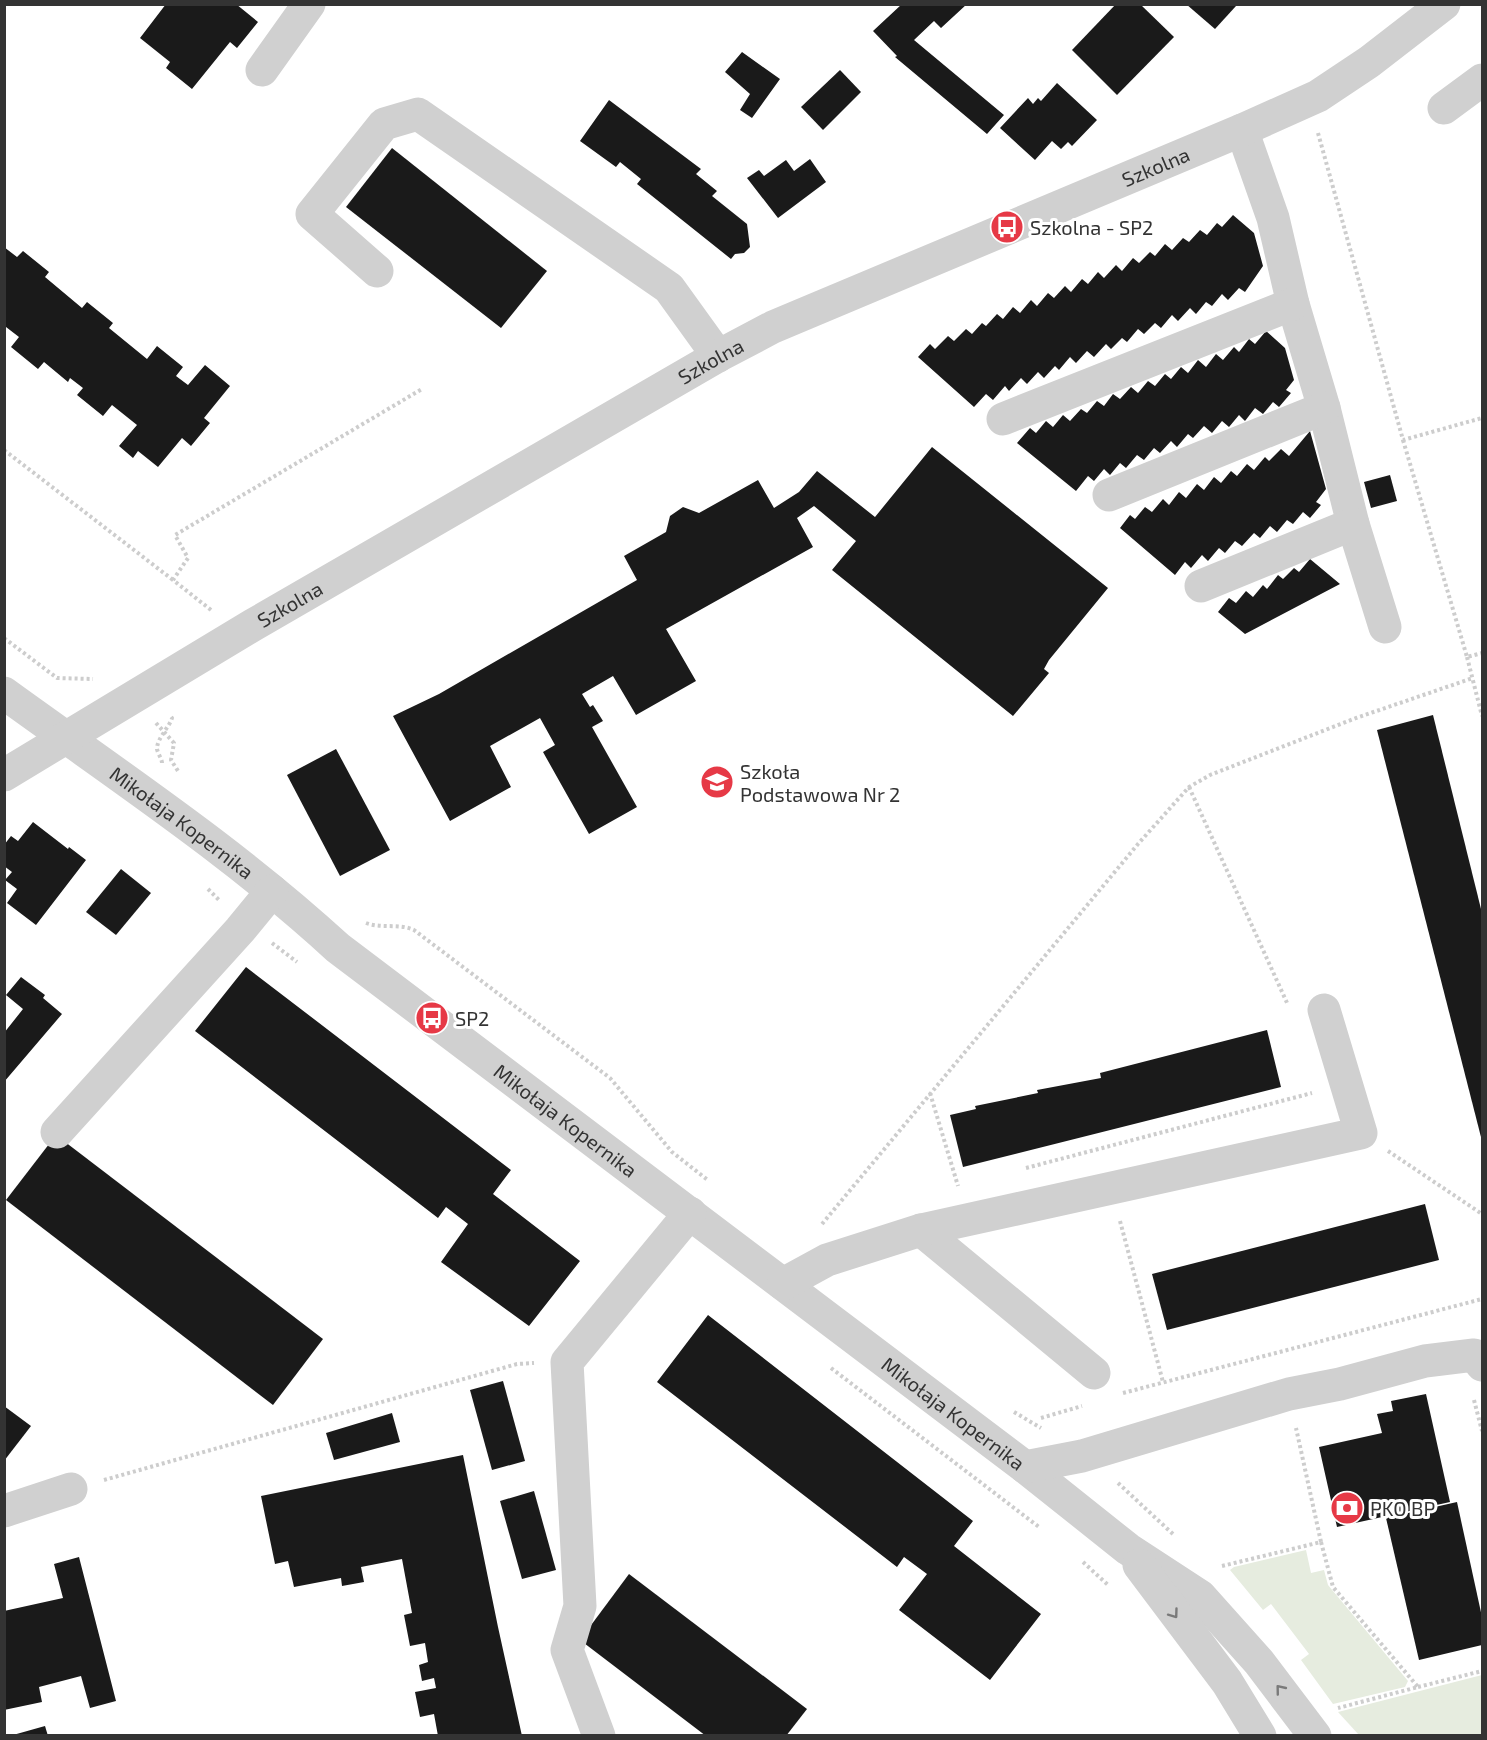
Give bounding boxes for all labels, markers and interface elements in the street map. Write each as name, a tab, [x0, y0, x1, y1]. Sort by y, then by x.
street label: Szkolna	[1118, 141, 1193, 191]
bus stop icon: Szkolna - SP2	[989, 209, 1025, 245]
place label: Szkolna - SP2	[1030, 215, 1153, 239]
street label: Szkolna	[673, 333, 747, 389]
street label: Szkolna	[253, 576, 326, 632]
place label: Szkoła Podstawowa Nr 2	[740, 759, 900, 806]
street label: Mikołaja Kopernika	[106, 761, 259, 883]
school or university icon: Szkoła Podstawowa Nr 2	[699, 764, 735, 800]
bus stop icon: SP2	[414, 1000, 450, 1036]
place label: SP2	[455, 1006, 489, 1030]
street label: Mikołaja Kopernika	[490, 1058, 642, 1182]
street label: Mikołaja Kopernika	[877, 1351, 1030, 1475]
bank icon: PKO BP	[1329, 1490, 1365, 1526]
place label: PKO BP	[1370, 1496, 1435, 1520]
one-way arrow	[1167, 1607, 1178, 1618]
one-way arrow	[1277, 1684, 1288, 1695]

